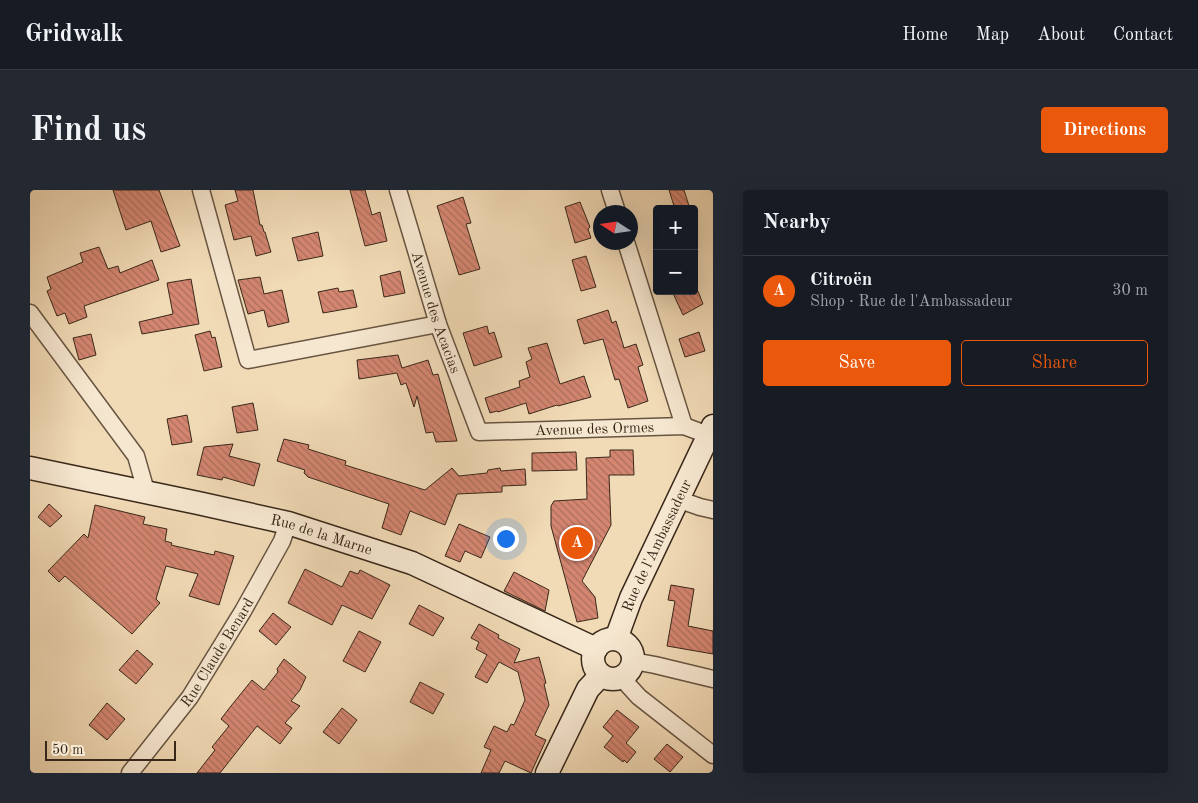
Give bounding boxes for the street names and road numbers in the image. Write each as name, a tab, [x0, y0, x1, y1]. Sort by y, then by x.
street label: Avenue des Acacias	[408, 250, 462, 376]
street label: Avenue des Ormes	[535, 421, 655, 439]
street label: Rue de l'Ambassadeur	[621, 478, 695, 614]
street label: Rue de la Marne	[269, 513, 374, 559]
street label: Rue Claude Benard	[179, 596, 258, 711]

